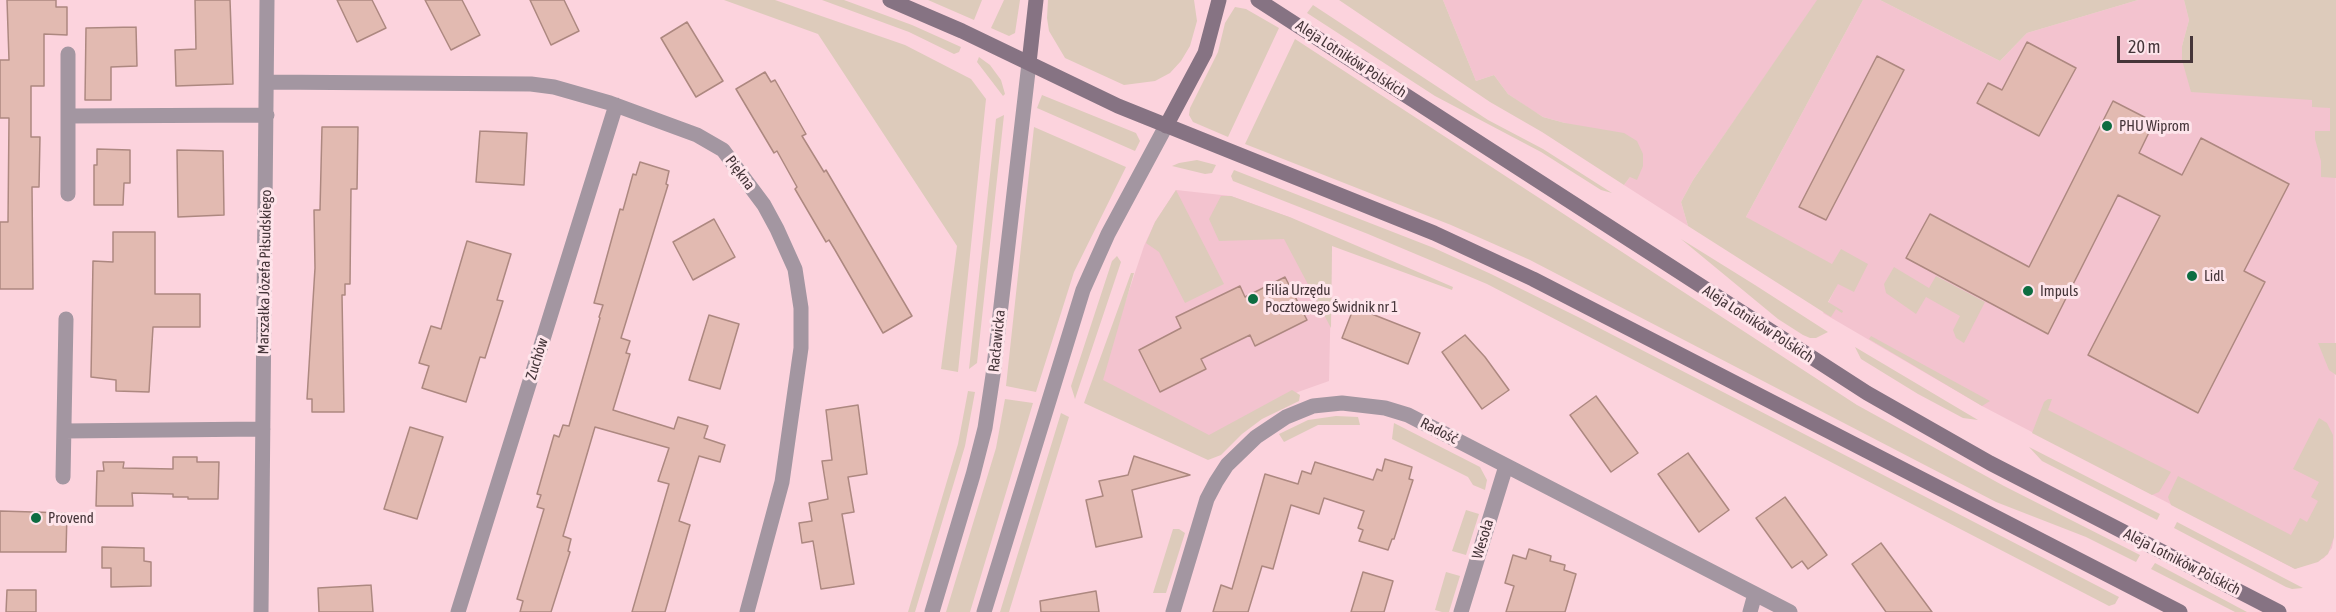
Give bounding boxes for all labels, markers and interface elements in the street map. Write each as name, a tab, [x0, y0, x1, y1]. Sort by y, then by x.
street label: Aleja Lotników Polskich	[1292, 16, 1410, 102]
scale bar	[2120, 24, 2196, 62]
text: 20 m	[2128, 36, 2160, 57]
place label: PHU Wiprom	[2119, 117, 2190, 135]
marker: PHU Wiprom	[2100, 119, 2114, 133]
street label: Piękna	[721, 152, 759, 194]
street label: Marszałka Józefa Piłsudskiego	[255, 190, 275, 354]
place label: Lidl	[2204, 267, 2224, 285]
marker: Lidl	[2185, 269, 2199, 283]
place label: Filia Urzędu Pocztowego Świdnik nr 1	[1265, 281, 1398, 316]
street label: Aleja Lotników Polskich	[1699, 281, 1817, 367]
place label: Impuls	[2040, 282, 2078, 300]
marker: Impuls	[2021, 284, 2035, 298]
marker: Filia Urzędu Pocztowego Świdnik nr 1	[1246, 292, 1260, 306]
street label: Racławicka	[985, 309, 1009, 373]
street label: Zuchów	[522, 336, 552, 382]
street label: Radość	[1417, 414, 1461, 448]
place label: Provend	[48, 509, 94, 527]
marker: Provend	[29, 511, 43, 525]
street label: Wesoła	[1468, 517, 1498, 561]
street label: Aleja Lotników Polskich	[2121, 525, 2243, 599]

